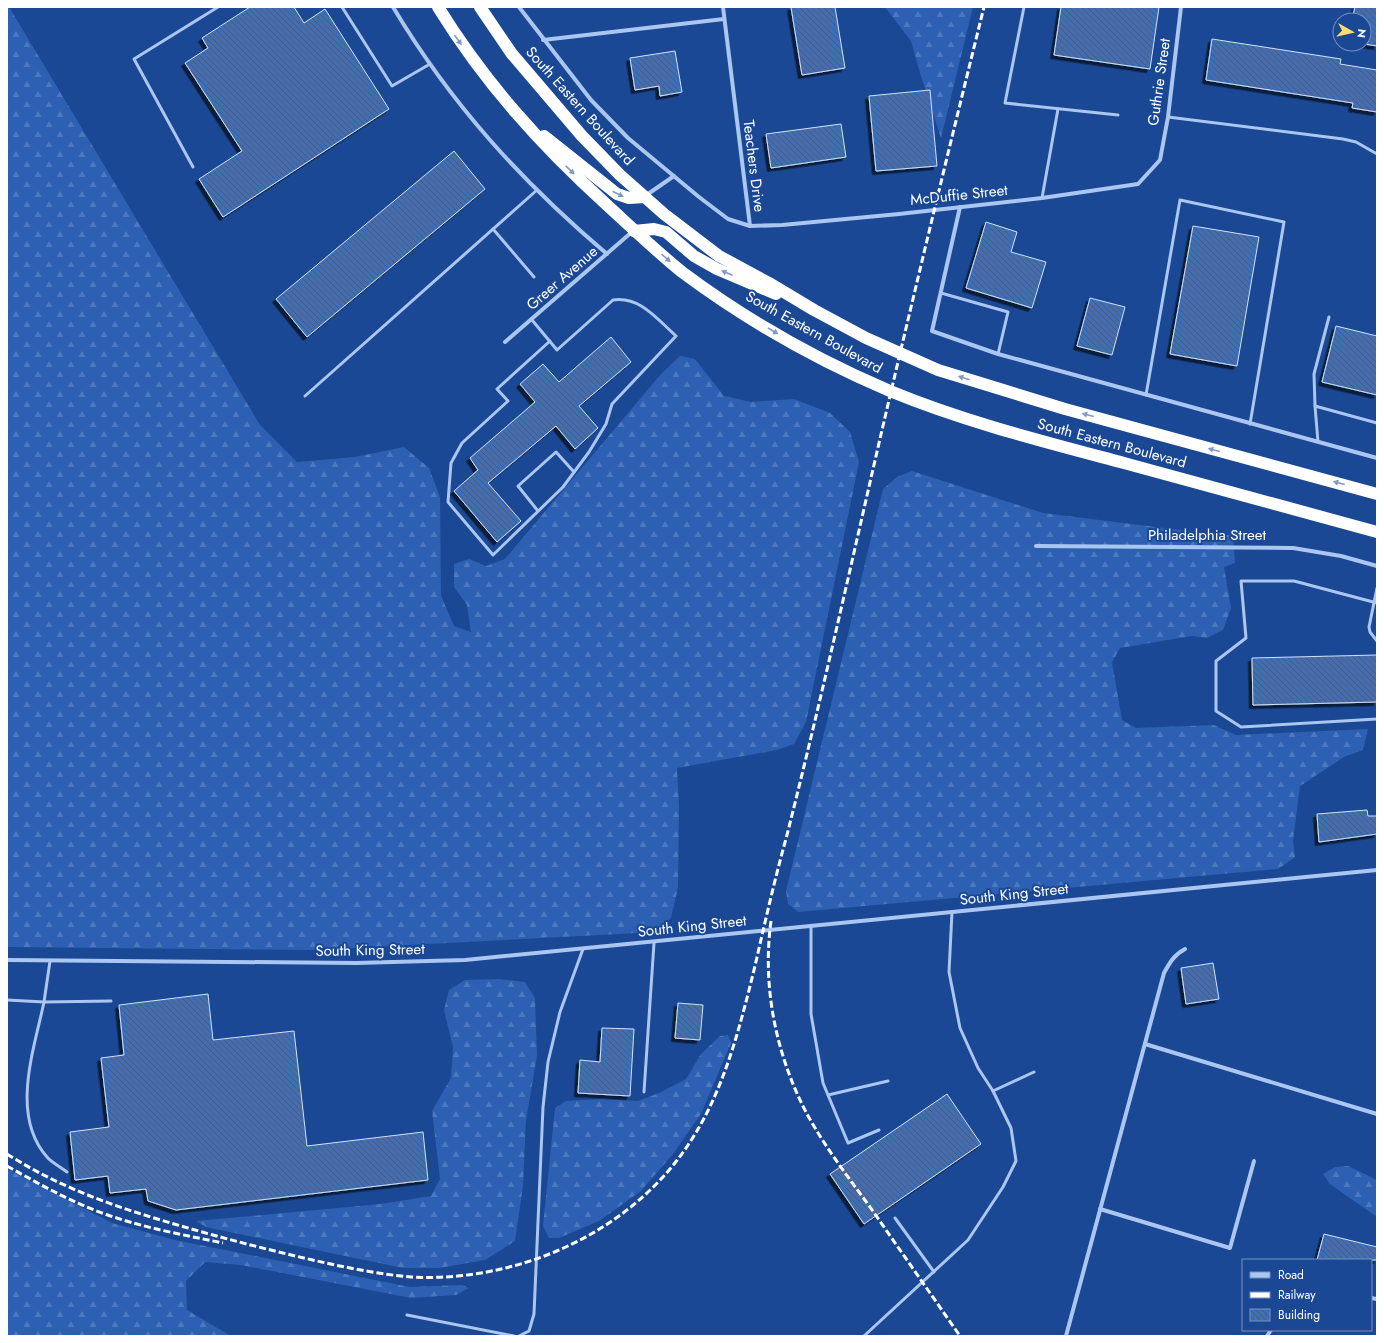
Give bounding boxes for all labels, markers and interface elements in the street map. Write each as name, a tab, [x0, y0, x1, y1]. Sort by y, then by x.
north arrow	[1332, 12, 1372, 52]
text: N	[1353, 28, 1370, 39]
one-way arrow	[454, 35, 462, 45]
street label: Guthrie Street	[1142, 36, 1176, 127]
street label: South Eastern Boulevard	[520, 42, 640, 170]
street label: Teachers Drive	[737, 119, 771, 213]
one-way arrow	[565, 166, 575, 175]
street label: McDuffie Street	[909, 179, 1009, 211]
one-way arrow	[612, 190, 624, 197]
street label: Greer Avenue	[521, 241, 603, 315]
one-way arrow	[661, 253, 671, 262]
one-way arrow	[720, 270, 732, 276]
street label: South Eastern Boulevard	[742, 285, 886, 379]
one-way arrow	[767, 327, 779, 334]
one-way arrow	[958, 375, 970, 381]
one-way arrow	[1082, 412, 1095, 418]
street label: South Eastern Boulevard	[1035, 413, 1189, 473]
one-way arrow	[1208, 446, 1220, 452]
one-way arrow	[1333, 480, 1346, 486]
street label: Philadelphia Street	[1148, 524, 1267, 546]
street label: South King Street	[958, 877, 1070, 911]
street label: South King Street	[636, 909, 748, 943]
street label: South King Street	[315, 938, 425, 962]
legend	[1242, 1259, 1372, 1331]
text: Road	[1278, 1266, 1304, 1284]
text: Railway	[1278, 1286, 1316, 1304]
text: Building	[1278, 1306, 1320, 1324]

